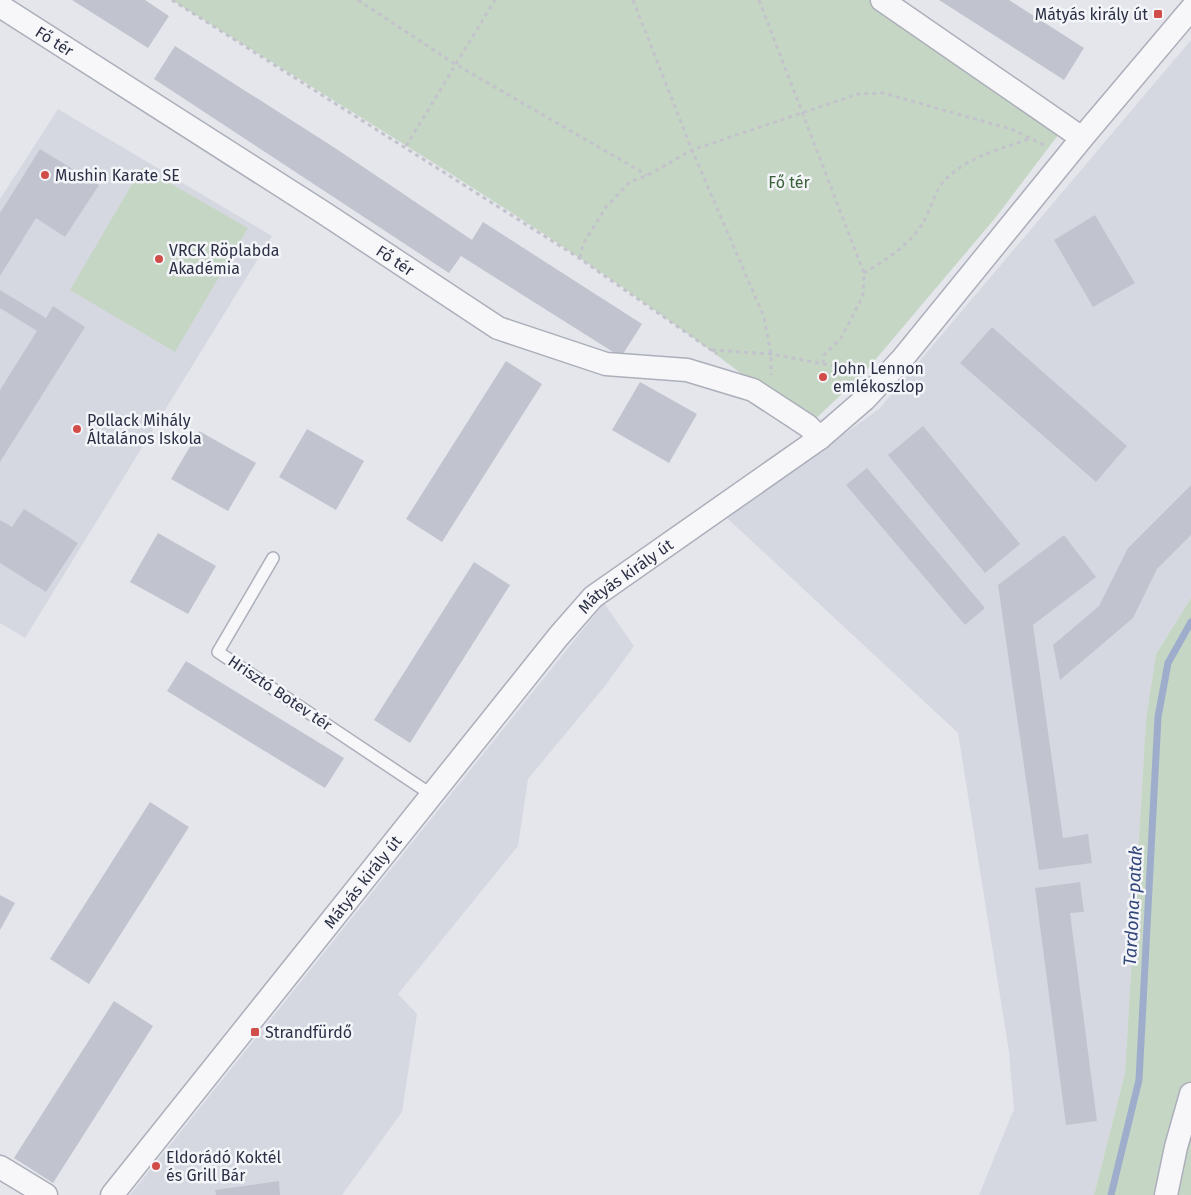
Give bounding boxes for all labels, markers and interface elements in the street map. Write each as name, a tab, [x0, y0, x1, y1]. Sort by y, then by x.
place label: Mátyás király út	[1035, 5, 1148, 24]
marker: Mátyás király út	[1152, 8, 1164, 20]
street label: Fő tér	[32, 22, 78, 61]
place label: Mushin Karate SE	[55, 166, 180, 185]
marker: Mushin Karate SE	[39, 169, 51, 181]
park label: Fő tér	[768, 173, 810, 192]
place label: VRCK Röplabda Akadémia	[169, 241, 279, 278]
street label: Fő tér	[373, 241, 419, 280]
marker: VRCK Röplabda Akadémia	[153, 253, 165, 265]
place label: John Lennon emlékoszlop	[833, 359, 924, 396]
marker: John Lennon emlékoszlop	[817, 371, 829, 383]
place label: Pollack Mihály Általános Iskola	[87, 411, 202, 448]
marker: Pollack Mihály Általános Iskola	[71, 423, 83, 435]
street label: Mátyás király út	[574, 534, 677, 617]
street label: Hrisztó Botev tér	[225, 651, 336, 735]
street label: Mátyás király út	[320, 831, 405, 932]
water label: Tardona-patak	[1119, 845, 1147, 967]
place label: Strandfürdő	[265, 1023, 352, 1042]
marker: Strandfürdő	[249, 1026, 261, 1038]
place label: Eldorádó Koktél és Grill Bár	[166, 1148, 281, 1185]
marker: Eldorádó Koktél és Grill Bár	[150, 1160, 162, 1172]

